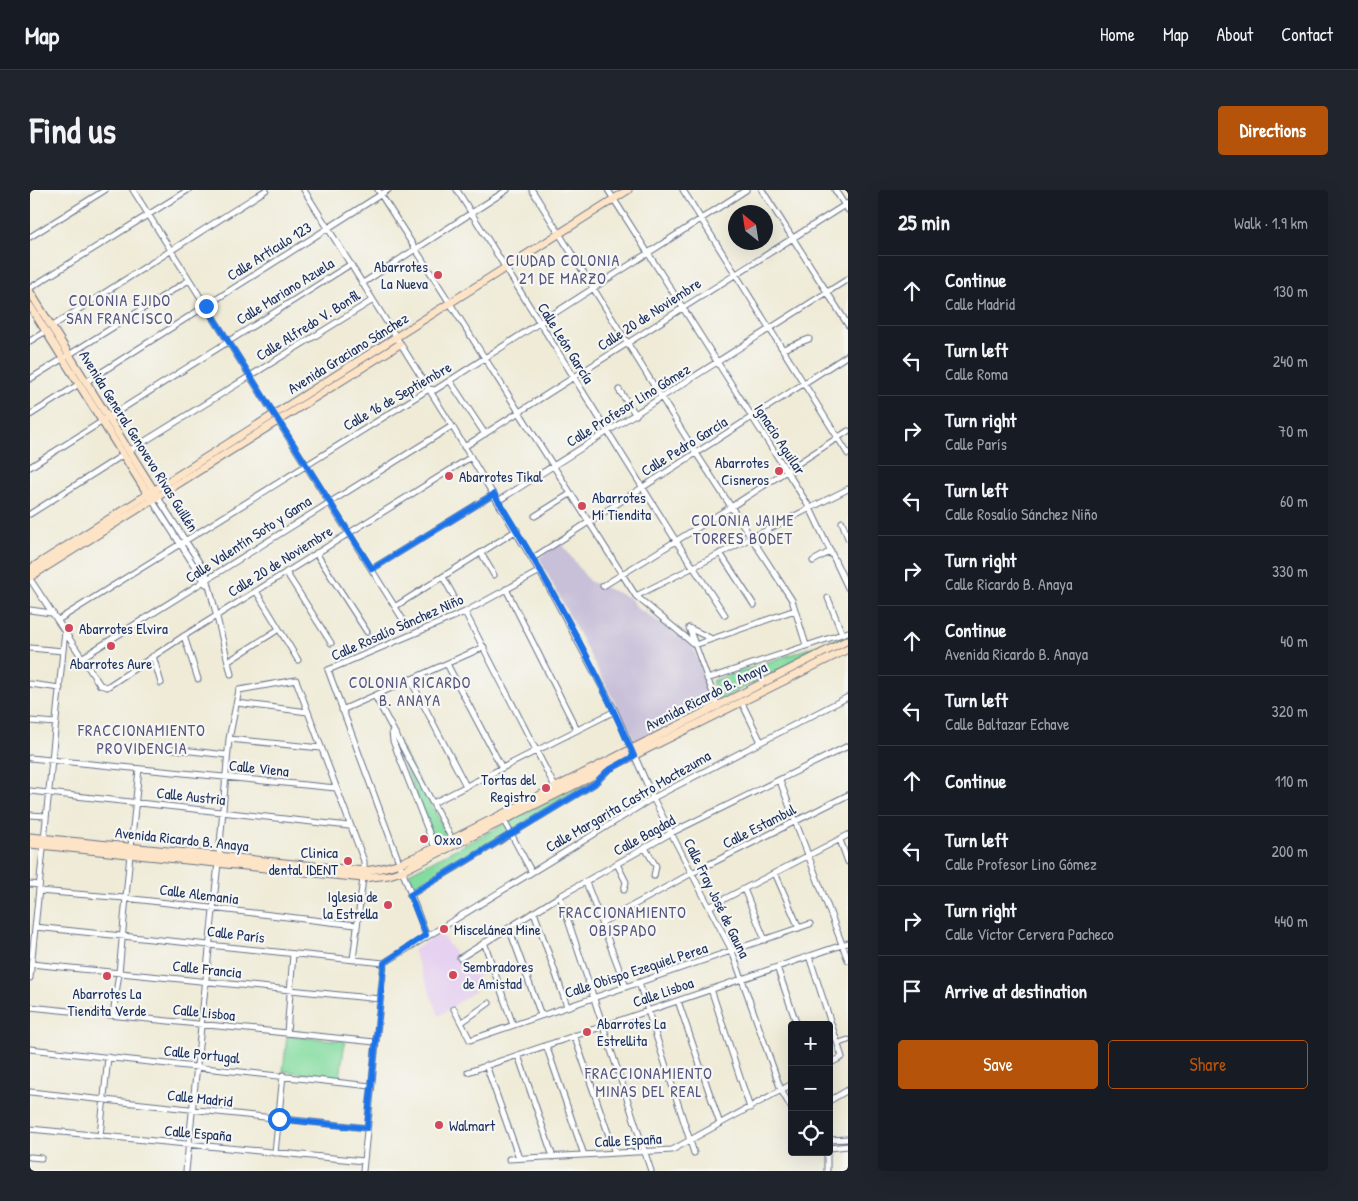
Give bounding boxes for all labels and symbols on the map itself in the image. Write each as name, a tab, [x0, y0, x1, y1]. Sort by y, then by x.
north arrow	[728, 205, 773, 250]
street label: Calle Artículo 123	[223, 216, 316, 285]
district label: CIUDAD COLONIA 21 DE MARZO	[506, 249, 620, 289]
street label: Calle Mariano Azuela	[232, 252, 338, 329]
place label: Abarrotes La Nueva	[374, 256, 428, 294]
marker: Abarrotes La Nueva	[432, 269, 444, 281]
street label: Calle 20 de Noviembre	[593, 273, 705, 355]
street label: Calle Alfredo V. Bonfil	[252, 284, 364, 366]
district label: COLONIA EJIDO SAN FRANCISCO	[66, 289, 174, 329]
route end	[195, 295, 218, 318]
street label: Calle León García	[533, 299, 599, 388]
street label: Avenida Graciano Sánchez	[284, 307, 413, 399]
street label: Avenida General Genovevo Rivas Guillén	[74, 346, 204, 536]
street label: Calle 16 de Septiembre	[339, 356, 455, 436]
street label: Calle Profesor Lino Gómez	[562, 358, 694, 452]
street label: Ignacio Aguilar	[749, 400, 811, 479]
street label: Calle Pedro García	[637, 411, 731, 481]
place label: Abarrotes Cisneros	[715, 452, 769, 490]
marker: Abarrotes Cisneros	[773, 465, 785, 477]
place label: Abarrotes Tikal	[459, 466, 543, 487]
marker: Abarrotes Tikal	[443, 470, 455, 482]
place label: Abarrotes Mi Tiendita	[592, 487, 651, 525]
street label: Calle Valentín Soto y Gama	[181, 490, 315, 588]
marker: Abarrotes Mi Tiendita	[576, 500, 588, 512]
district label: COLONIA JAIME TORRES BODET	[691, 509, 795, 549]
street label: Calle 20 de Noviembre	[224, 520, 336, 602]
street label: Calle Rosalío Sánchez Niño	[327, 588, 467, 666]
place label: Abarrotes Elvira	[79, 618, 168, 639]
marker: Abarrotes Elvira	[63, 622, 75, 634]
marker: Abarrotes Aure	[105, 640, 117, 652]
place label: Abarrotes Aure	[70, 653, 152, 674]
street label: Avenida Ricardo B. Anaya	[642, 656, 771, 736]
district label: COLONIA RICARDO B. ANAYA	[349, 671, 471, 711]
district label: FRACCIONAMIENTO PROVIDENCIA	[77, 719, 206, 759]
street label: Calle Margarita Castro Moctezuma	[542, 745, 715, 857]
street label: Calle Viena	[228, 754, 290, 782]
place label: Tortas del Registro	[481, 769, 536, 807]
street label: Calle Austria	[155, 782, 227, 810]
marker: Tortas del Registro	[540, 782, 552, 794]
street label: Calle Estambul	[719, 799, 799, 853]
street label: Calle Bagdad	[609, 809, 679, 861]
street label: Avenida Ricardo B. Anaya	[114, 822, 250, 856]
place label: Oxxo	[434, 829, 462, 850]
marker: Oxxo	[418, 833, 430, 845]
street label: Calle Fray José de Gauna	[679, 835, 755, 962]
place label: Clinica dental IDENT	[269, 842, 339, 880]
marker: Clinica dental IDENT	[342, 855, 354, 867]
street label: Calle Alemania	[158, 879, 240, 909]
place label: Iglesia de la Estrella	[323, 886, 378, 924]
marker: Iglesia de la Estrella	[382, 899, 394, 911]
district label: FRACCIONAMIENTO OBISPADO	[558, 901, 687, 941]
place label: Miscelánea Mine	[454, 919, 541, 940]
street label: Calle París	[206, 920, 266, 948]
marker: Miscelánea Mine	[438, 923, 450, 935]
street label: Calle Obispo Ezequiel Perea	[562, 937, 710, 1003]
street label: Calle Francia	[172, 955, 243, 983]
place label: Sembradores de Amistad	[463, 956, 534, 994]
marker: Sembradores de Amistad	[447, 969, 459, 981]
marker: Abarrotes La Tiendita Verde	[101, 970, 113, 982]
street label: Calle Lisboa	[630, 972, 696, 1012]
place label: Abarrotes La Tiendita Verde	[68, 983, 146, 1021]
street label: Calle Lisboa	[172, 998, 236, 1026]
place label: Abarrotes La Estrellita	[597, 1013, 666, 1051]
marker: Abarrotes La Estrellita	[581, 1026, 593, 1038]
street label: Calle Portugal	[163, 1040, 241, 1068]
district label: FRACCIONAMIENTO MINAS DEL REAL	[584, 1062, 713, 1102]
street label: Calle Madrid	[166, 1084, 234, 1112]
route start	[268, 1108, 291, 1131]
place label: Walmart	[449, 1115, 496, 1136]
marker: Walmart	[433, 1119, 445, 1131]
street label: Calle España	[164, 1120, 233, 1146]
street label: Calle España	[594, 1128, 662, 1152]

